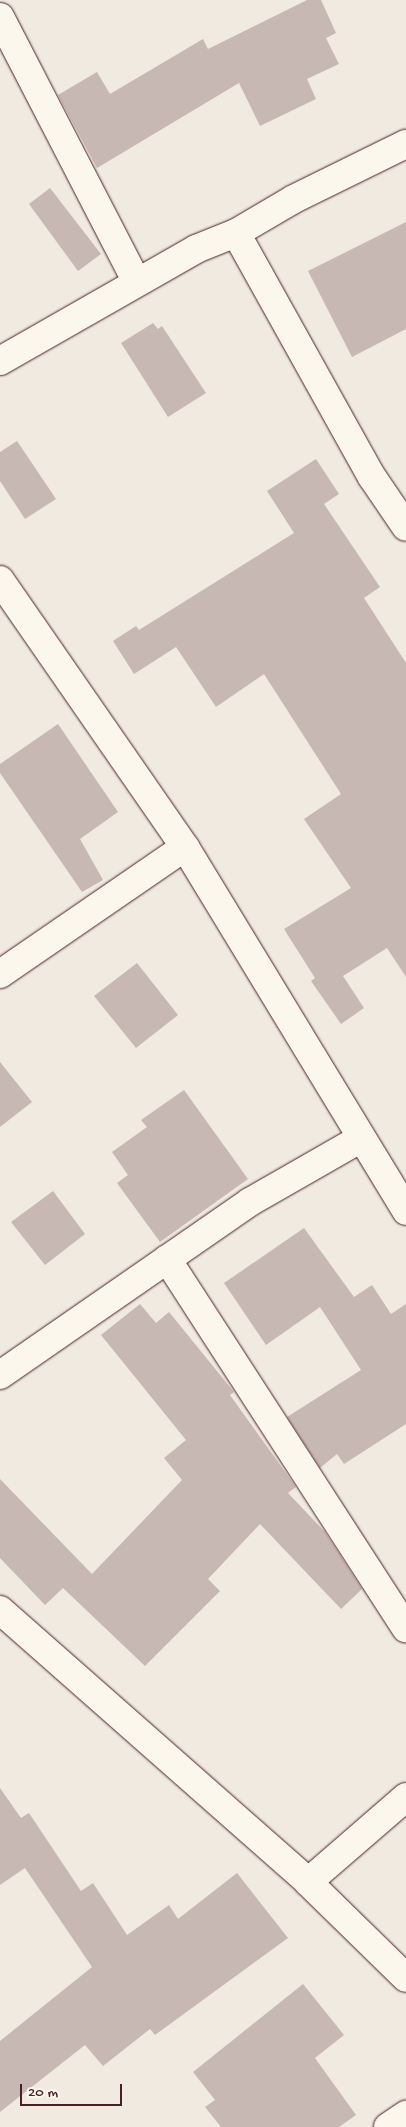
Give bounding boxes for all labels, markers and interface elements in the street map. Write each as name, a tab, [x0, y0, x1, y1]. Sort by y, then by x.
scale bar	[22, 2074, 125, 2106]
text: 20 m	[28, 2084, 58, 2102]

